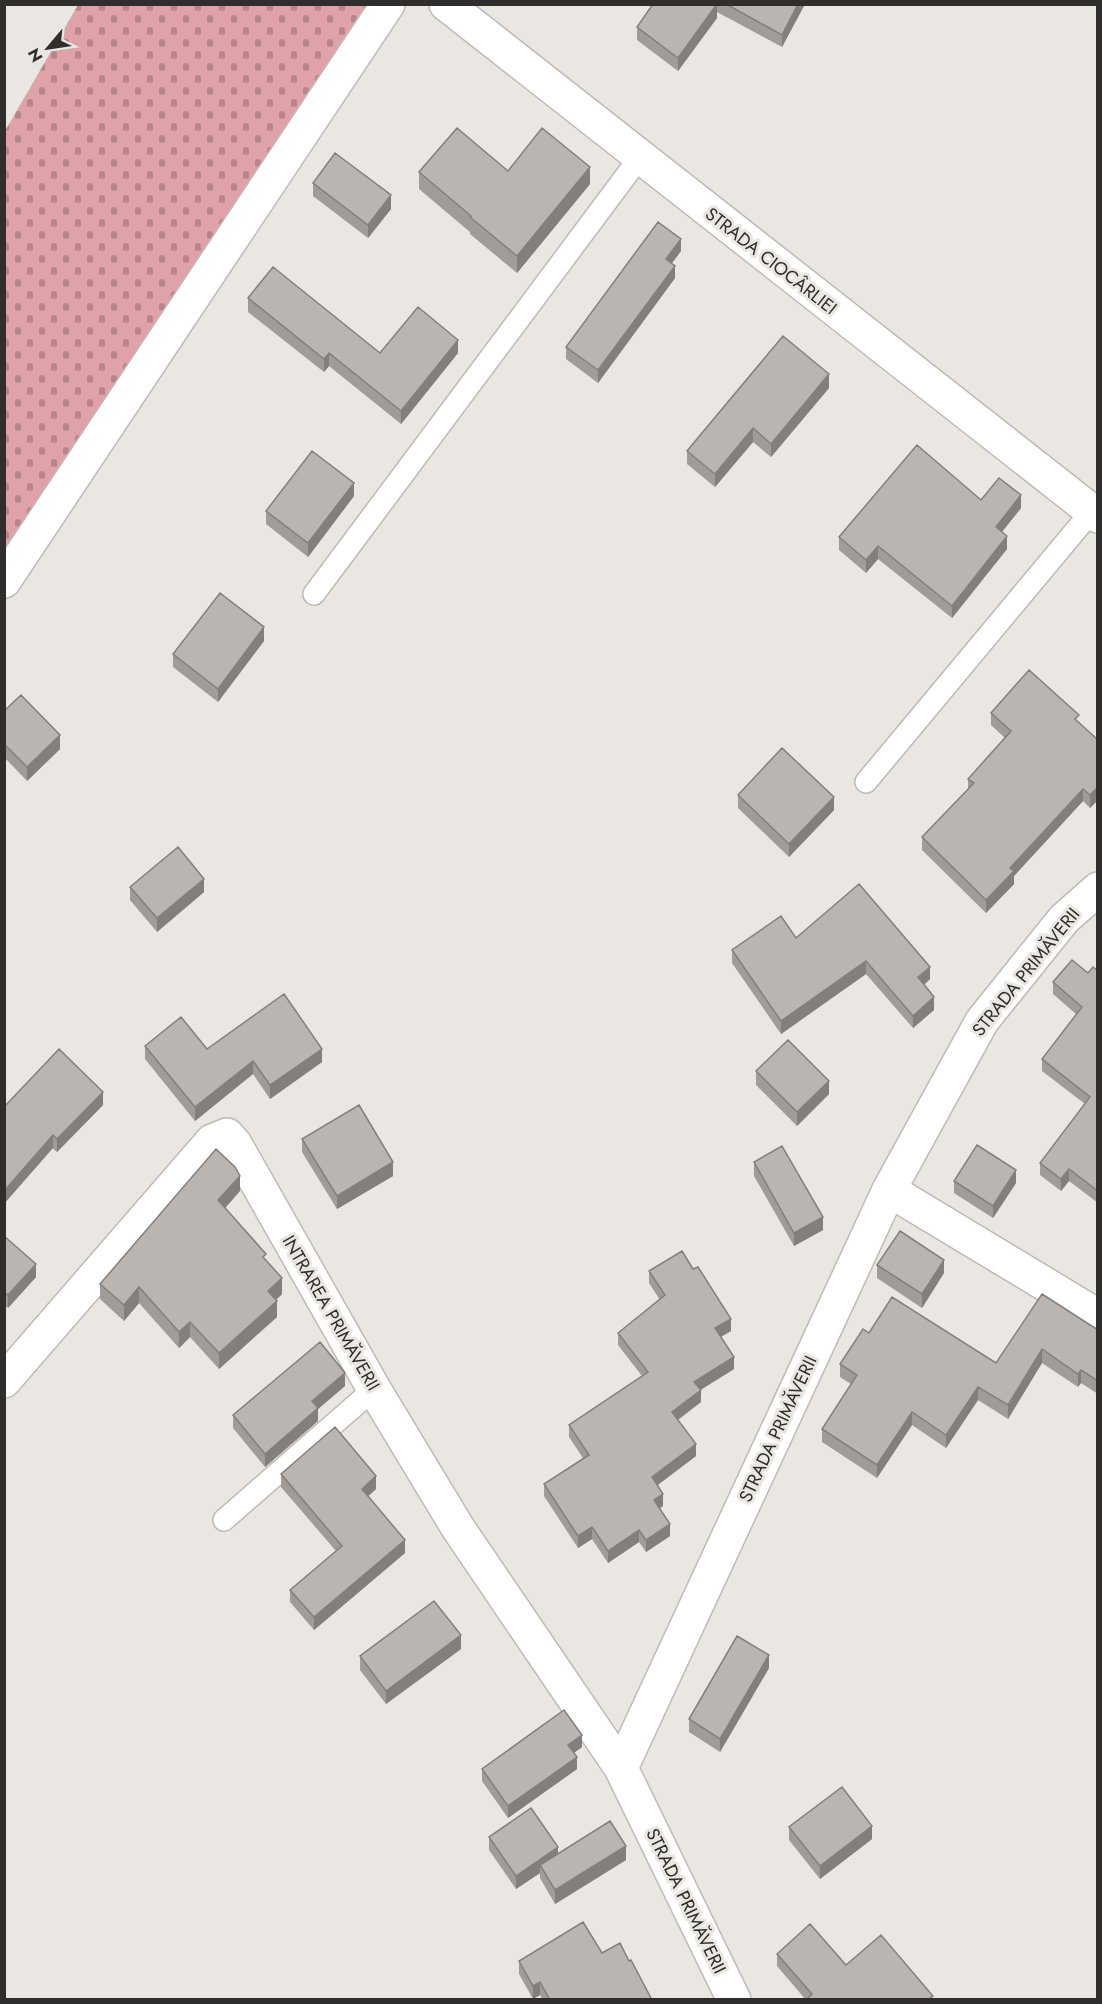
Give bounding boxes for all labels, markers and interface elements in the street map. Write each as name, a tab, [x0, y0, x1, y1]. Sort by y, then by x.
north arrow	[18, 18, 78, 78]
text: N	[22, 44, 48, 66]
street label: STRADA CIOCÂRLIEI	[700, 201, 842, 321]
street label: STRADA PRIMĂVERII	[966, 902, 1086, 1042]
street label: INTRAREA PRIMĂVERII	[276, 1230, 386, 1396]
street label: STRADA PRIMĂVERII	[733, 1352, 823, 1506]
street label: STRADA PRIMĂVERII	[639, 1824, 733, 1978]

